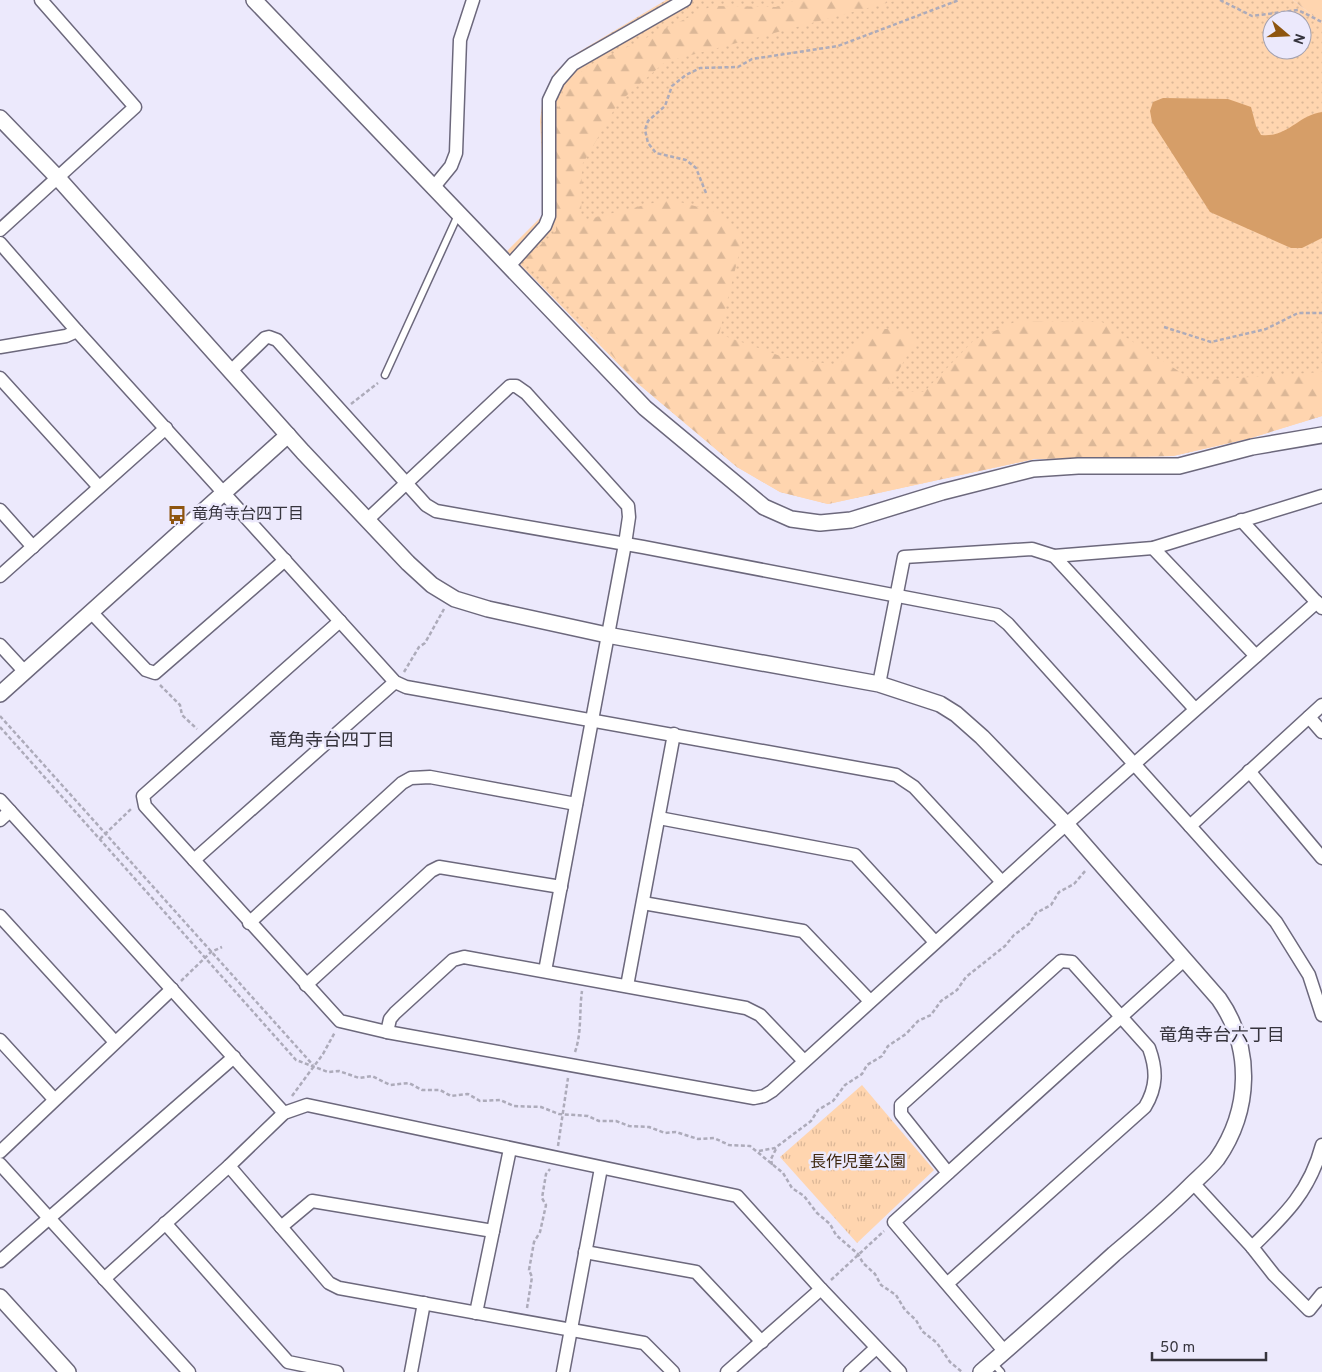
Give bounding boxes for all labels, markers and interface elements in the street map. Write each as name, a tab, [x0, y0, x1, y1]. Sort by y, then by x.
north arrow	[1262, 10, 1312, 60]
text: N	[1288, 31, 1308, 46]
bus stop icon: 竜角寺台四丁目	[166, 504, 188, 526]
place label: 竜角寺台四丁目	[192, 505, 304, 525]
district label: 竜角寺台四丁目	[269, 730, 395, 753]
district label: 竜角寺台六丁目	[1159, 1025, 1285, 1048]
park label: 長作児童公園	[810, 1153, 906, 1173]
scale bar	[1152, 1330, 1266, 1362]
text: 50 m	[1160, 1339, 1195, 1358]

